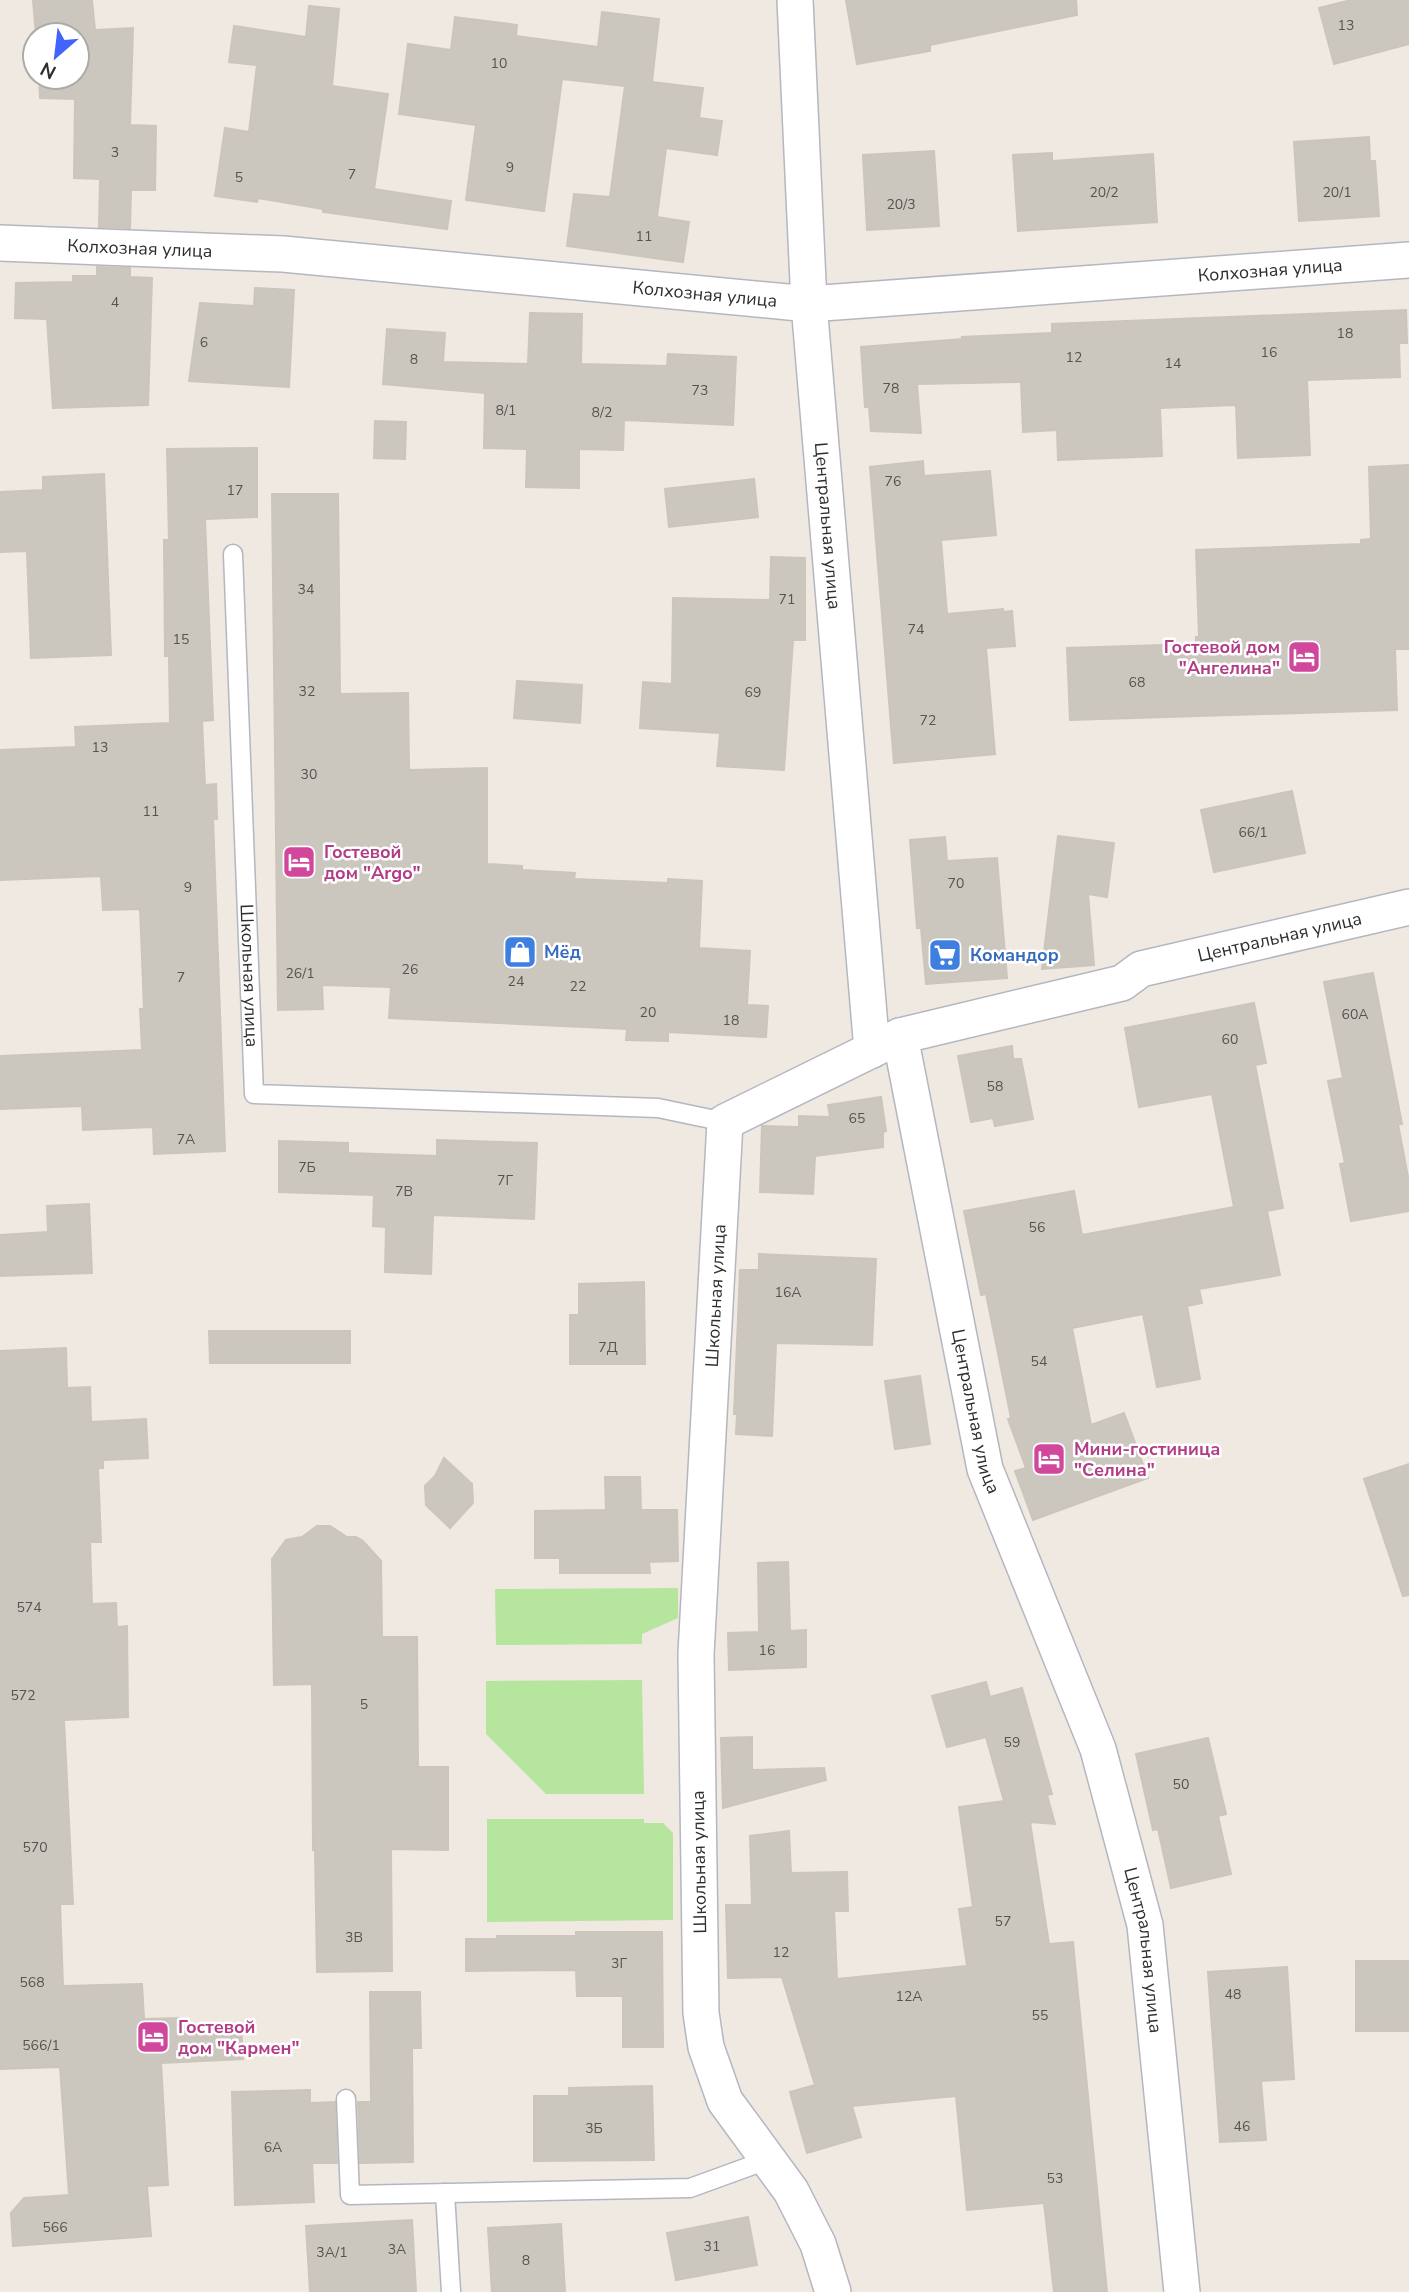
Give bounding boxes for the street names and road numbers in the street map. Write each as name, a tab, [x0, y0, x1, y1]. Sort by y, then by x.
street label: Колхозная улица	[67, 234, 213, 263]
street label: Колхозная улица	[1197, 253, 1343, 287]
street label: Колхозная улица	[631, 275, 778, 313]
street label: Центральная улица	[809, 441, 847, 611]
street label: Школьная улица	[235, 904, 264, 1048]
street label: Центральная улица	[1195, 906, 1364, 968]
street label: Школьная улица	[700, 1223, 731, 1368]
street label: Центральная улица	[946, 1327, 1006, 1497]
street label: Школьная улица	[686, 1790, 712, 1934]
street label: Центральная улица	[1118, 1865, 1168, 2034]

